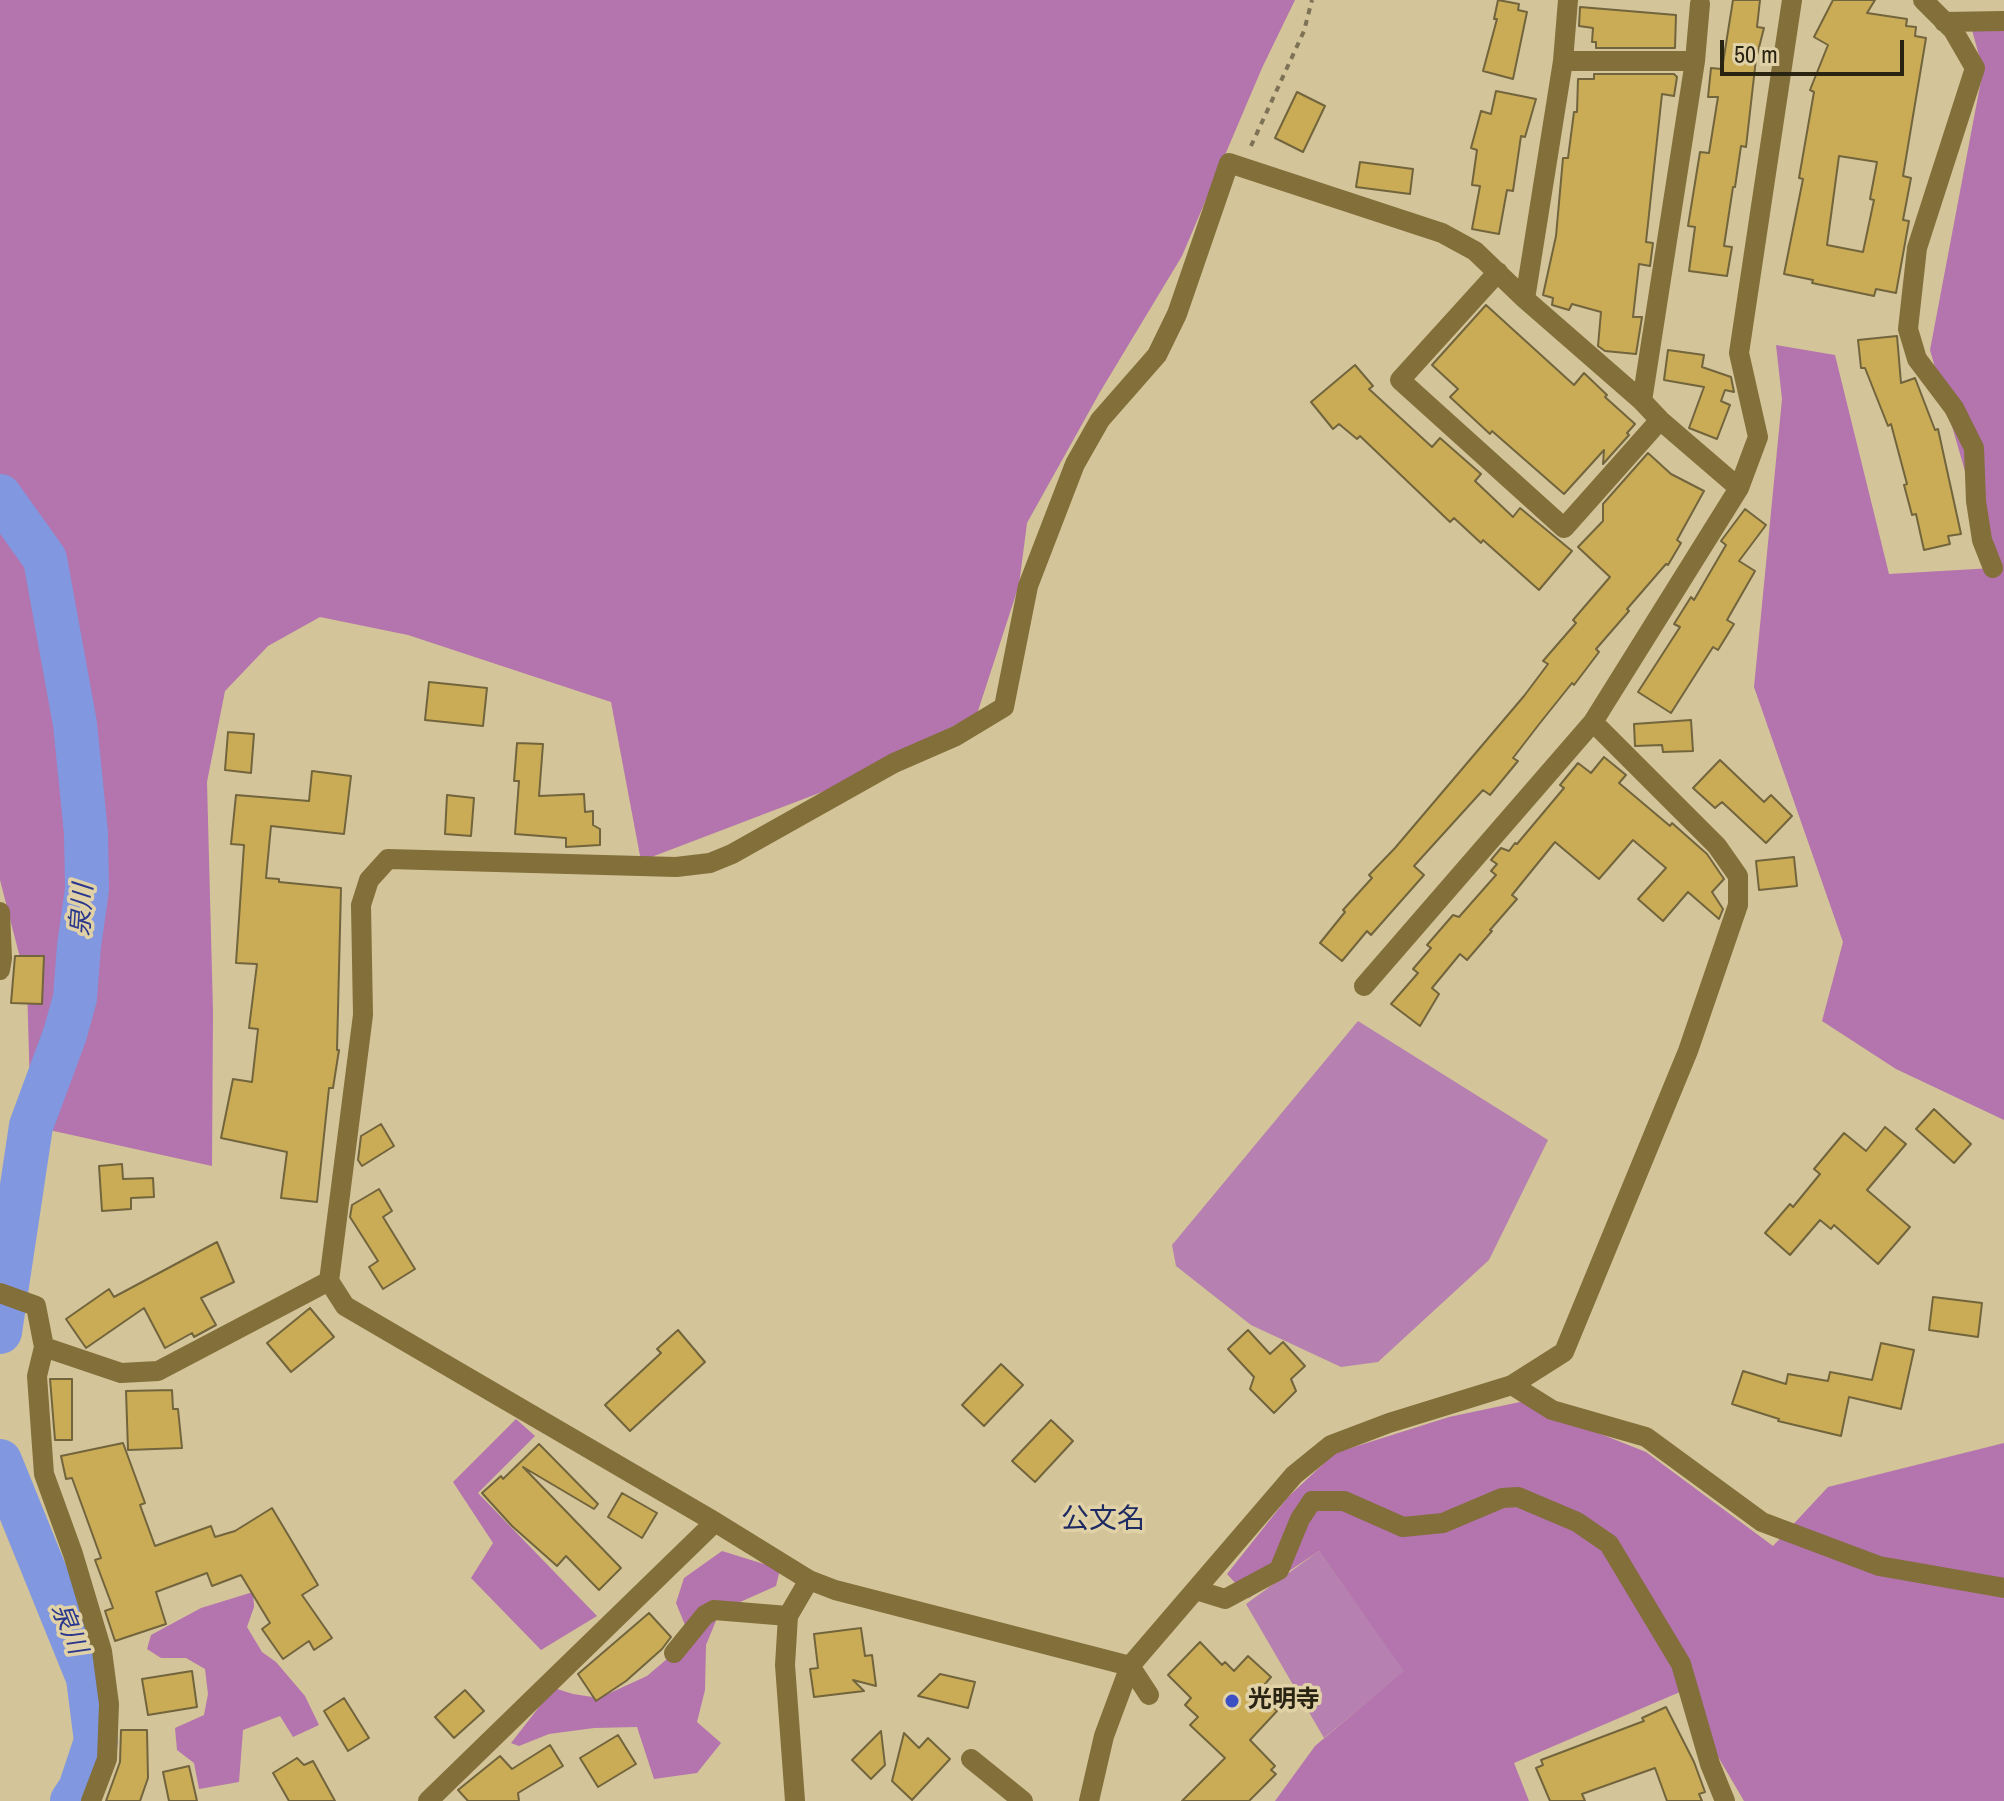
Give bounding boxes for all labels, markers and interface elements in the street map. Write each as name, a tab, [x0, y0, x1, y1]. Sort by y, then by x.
scale bar	[1724, 24, 1908, 74]
text: 50 m	[1734, 38, 1778, 70]
water label: 泉川	[66, 883, 100, 937]
district label: 公文名	[1061, 1503, 1145, 1537]
water label: 泉川	[44, 1599, 92, 1659]
place label: 光明寺	[1248, 1687, 1320, 1715]
marker: 光明寺	[1223, 1692, 1241, 1710]

